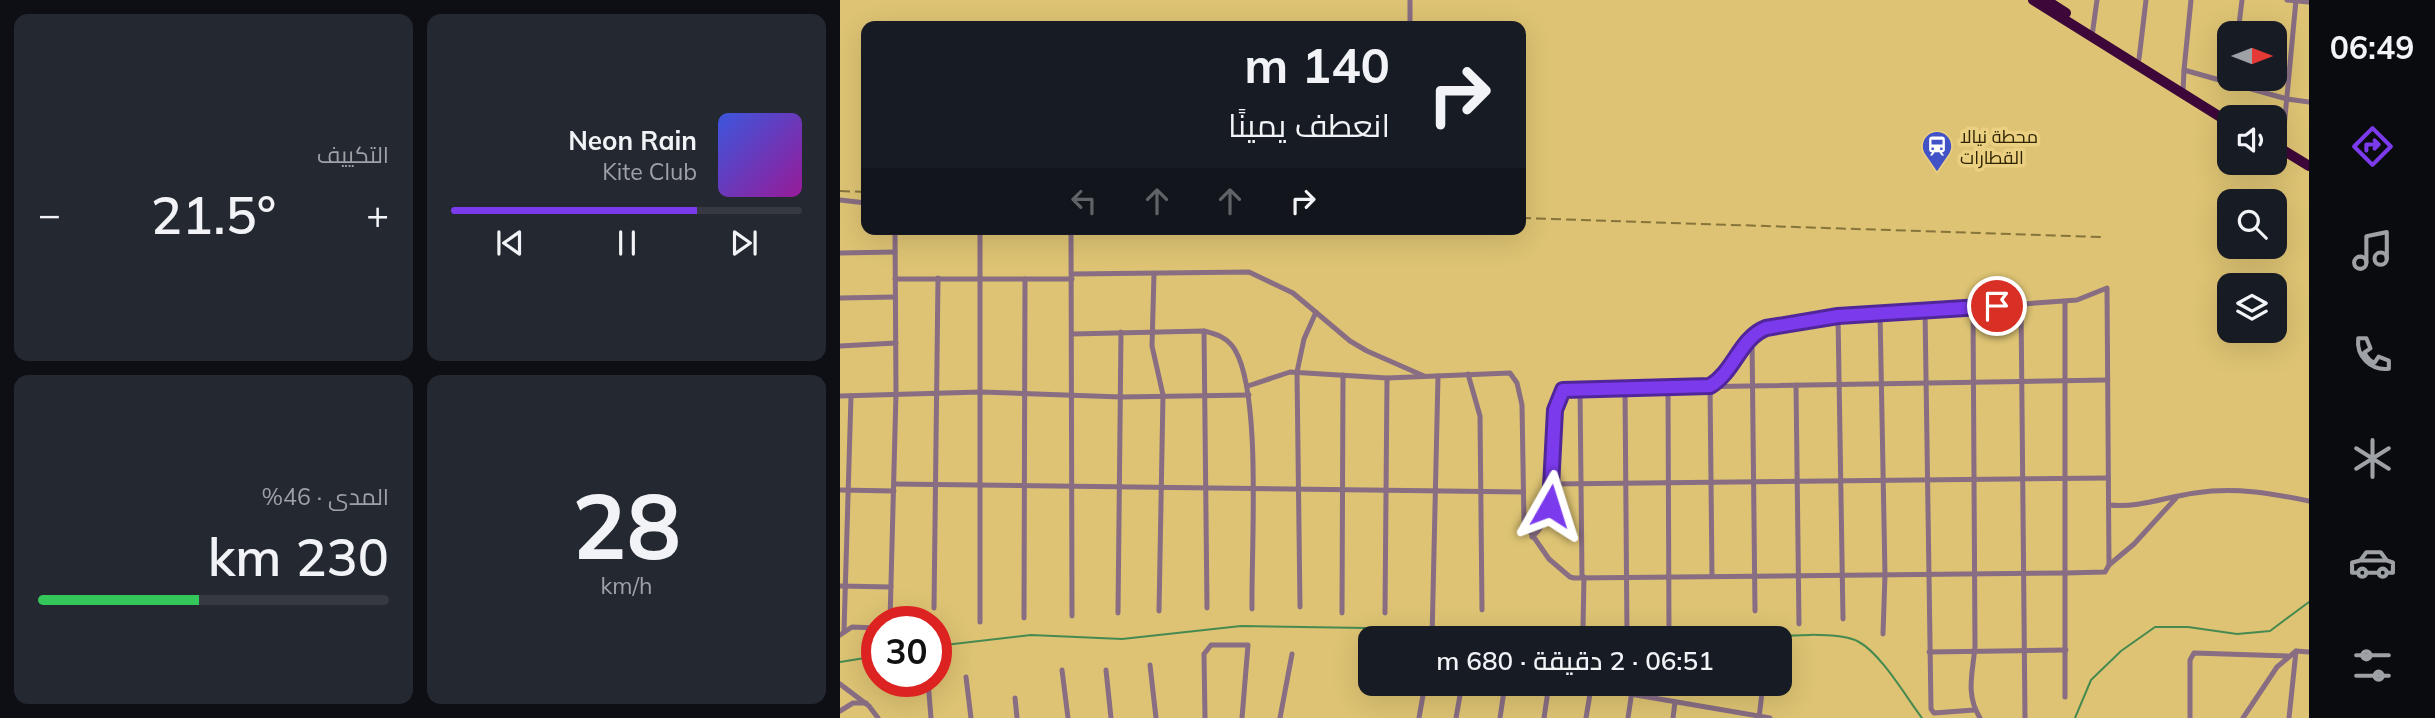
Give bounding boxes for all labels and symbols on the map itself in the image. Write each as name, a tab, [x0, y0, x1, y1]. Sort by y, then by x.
north arrow	[2217, 21, 2287, 91]
place label: محطة نيالا القطارات	[1960, 125, 2038, 169]
station icon: محطة نيالا القطارات	[1920, 129, 1954, 173]
pin	[1967, 276, 2027, 336]
position arrow	[1513, 469, 1587, 543]
speed limit sign: 30	[861, 606, 952, 697]

